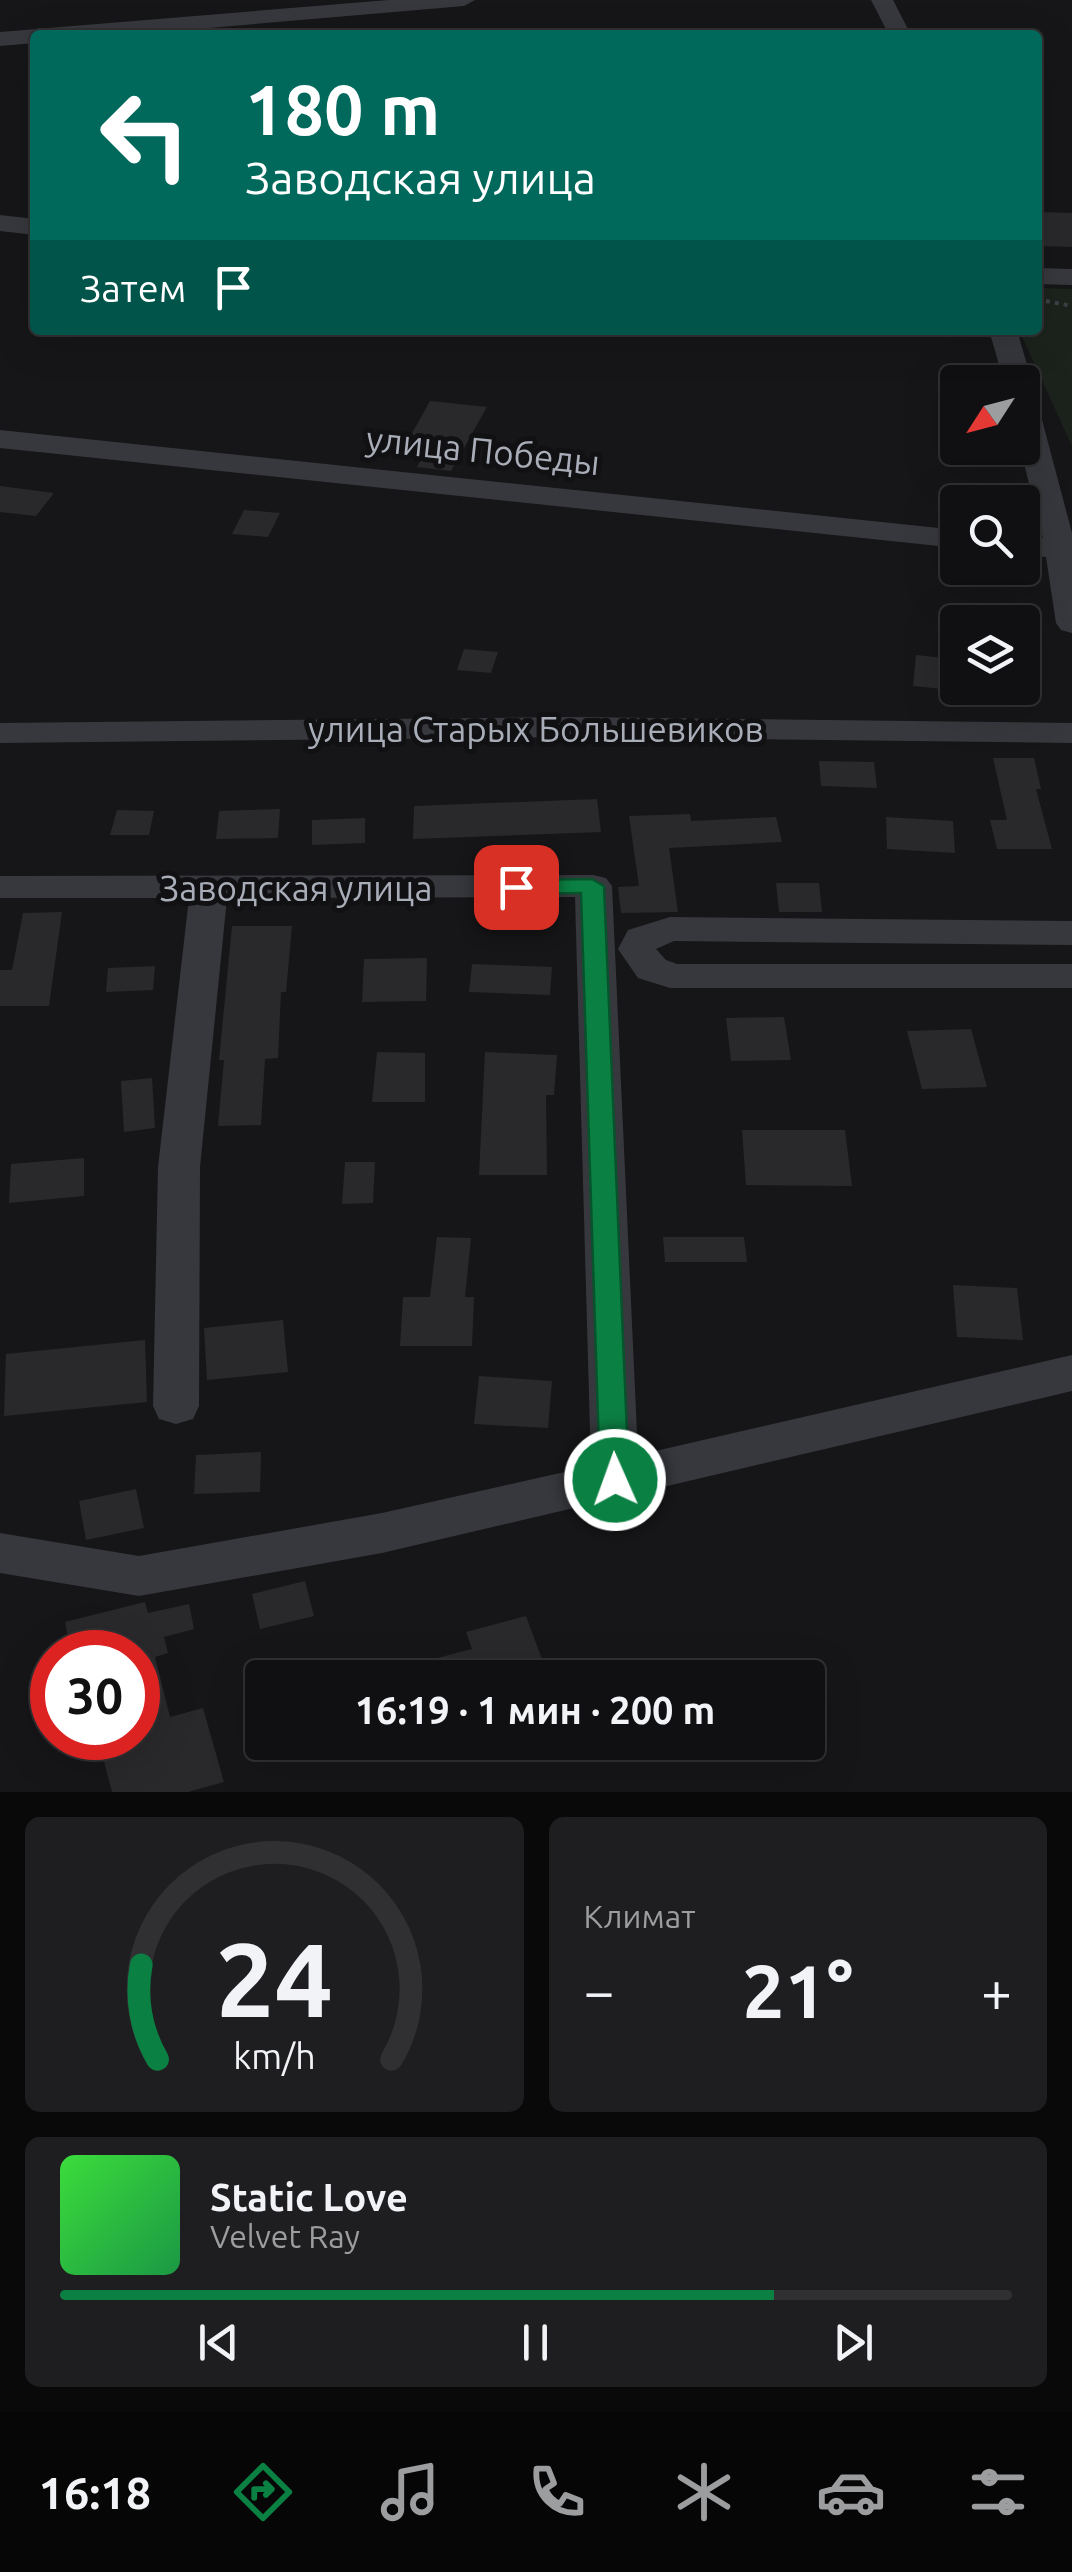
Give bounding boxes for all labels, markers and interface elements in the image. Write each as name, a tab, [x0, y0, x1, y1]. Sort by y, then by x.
icon: left	[80, 70, 210, 200]
text: 180 m	[245, 70, 440, 148]
text: Заводская улица	[245, 152, 596, 203]
icon: arrive	[206, 260, 261, 315]
text: Затем	[80, 267, 186, 309]
north arrow	[940, 365, 1040, 465]
map controls	[940, 365, 1040, 705]
street label: улица Победы	[364, 418, 602, 482]
button: search	[940, 485, 1040, 585]
button: layers	[940, 605, 1040, 705]
street label: улица Старых Большевиков	[308, 709, 764, 749]
pin	[474, 845, 559, 930]
icon: arrive	[489, 860, 544, 915]
street label: Заводская улица	[160, 868, 432, 908]
position arrow	[563, 1428, 667, 1532]
speed limit sign: 30	[30, 1630, 160, 1760]
text: 16:19 · 1 мин · 200 m	[355, 1689, 715, 1731]
text: Климат	[584, 1898, 695, 1934]
text: 24	[216, 1920, 333, 2037]
text: 21°	[742, 1948, 853, 2032]
text: −	[584, 1960, 615, 2021]
text: +	[981, 1960, 1012, 2021]
text: km/h	[233, 2036, 316, 2076]
text: Static Love	[210, 2176, 408, 2218]
text: Velvet Ray	[210, 2218, 360, 2254]
icon: previous	[191, 2315, 246, 2370]
icon: pause	[508, 2315, 563, 2370]
icon: next	[826, 2315, 881, 2370]
icon: directions	[228, 2457, 298, 2527]
icon: music	[375, 2457, 445, 2527]
icon: phone	[522, 2457, 592, 2527]
icon: climate	[669, 2457, 739, 2527]
icon: car	[816, 2457, 886, 2527]
icon: filters	[963, 2457, 1033, 2527]
text: 16:18	[39, 2467, 151, 2518]

